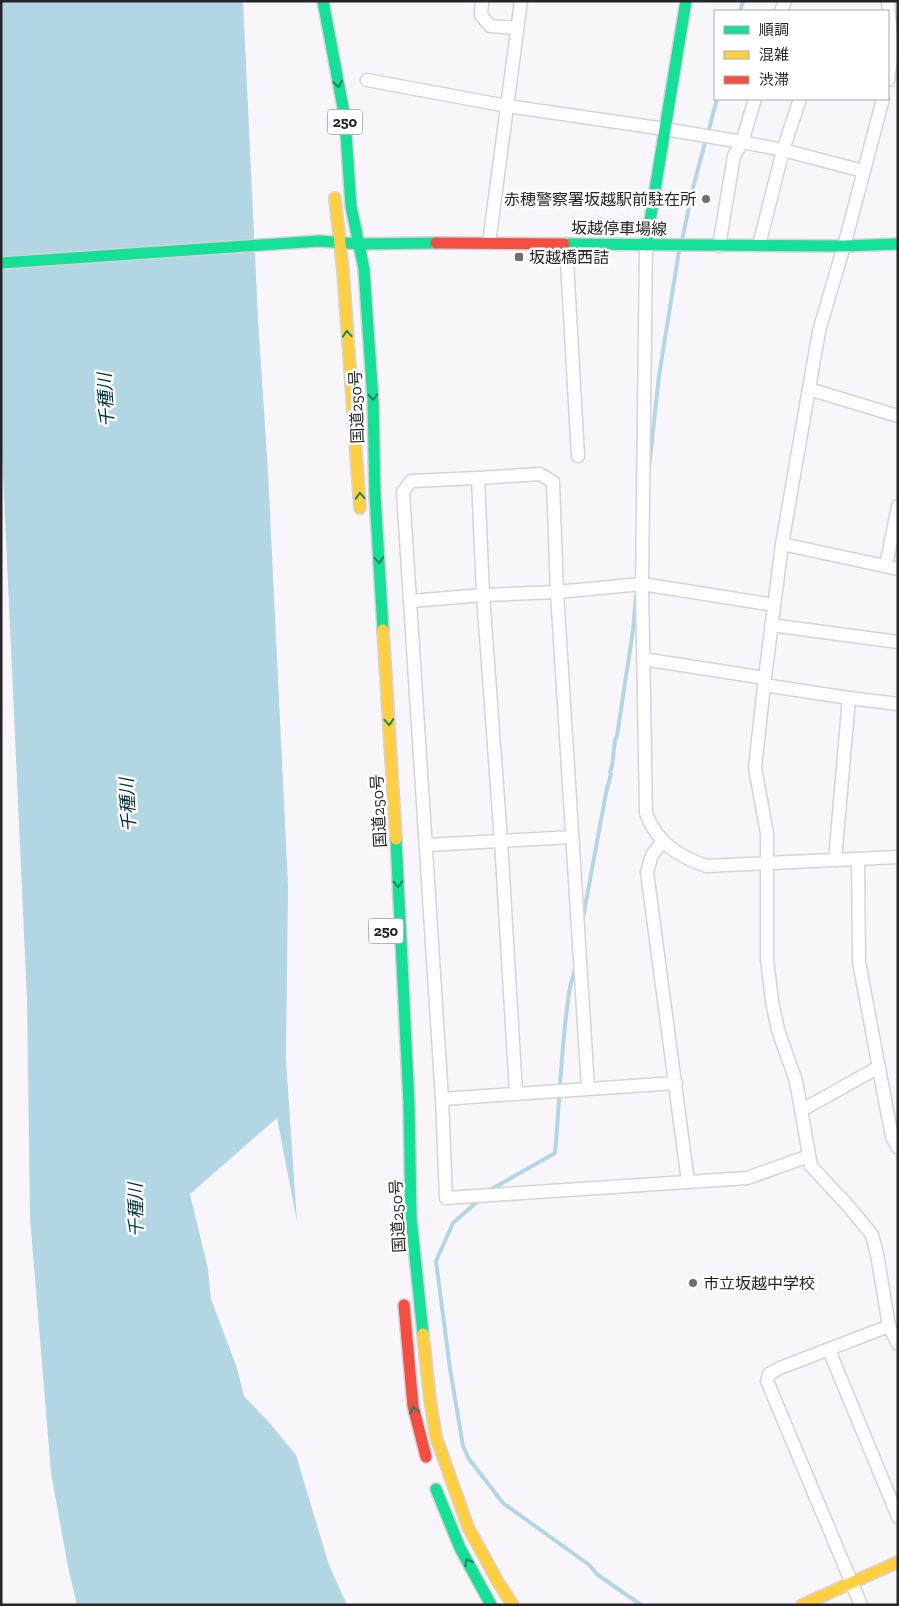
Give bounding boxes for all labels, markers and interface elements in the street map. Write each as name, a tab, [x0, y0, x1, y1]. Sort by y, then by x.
legend	[714, 10, 889, 100]
text: 順調	[759, 21, 789, 39]
text: 混雑	[759, 46, 789, 64]
text: 渋滞	[759, 71, 789, 89]
one-way arrow	[333, 79, 343, 88]
road number: 250	[328, 110, 362, 134]
place label: 赤穂警察署坂越駅前駐在所	[504, 190, 696, 209]
marker: 赤穂警察署坂越駅前駐在所	[700, 193, 712, 205]
street label: 坂越停車場線	[571, 218, 667, 239]
place label: 坂越橋西詰	[529, 248, 609, 267]
marker: 坂越橋西詰	[513, 251, 525, 263]
one-way arrow	[342, 330, 353, 338]
water label: 千種川	[93, 370, 118, 428]
street label: 国道250号	[346, 370, 367, 444]
one-way arrow	[367, 394, 378, 402]
one-way arrow	[354, 492, 365, 500]
one-way arrow	[373, 556, 384, 564]
one-way arrow	[384, 718, 395, 726]
street label: 国道250号	[367, 774, 390, 848]
water label: 千種川	[115, 775, 140, 833]
one-way arrow	[393, 880, 404, 888]
road number: 250	[368, 918, 404, 944]
street label: 国道250号	[386, 1179, 409, 1253]
water label: 千種川	[124, 1181, 147, 1237]
place label: 市立坂越中学校	[703, 1274, 815, 1293]
marker: 市立坂越中学校	[687, 1277, 699, 1289]
one-way arrow	[410, 1405, 420, 1414]
one-way arrow	[464, 1559, 474, 1568]

